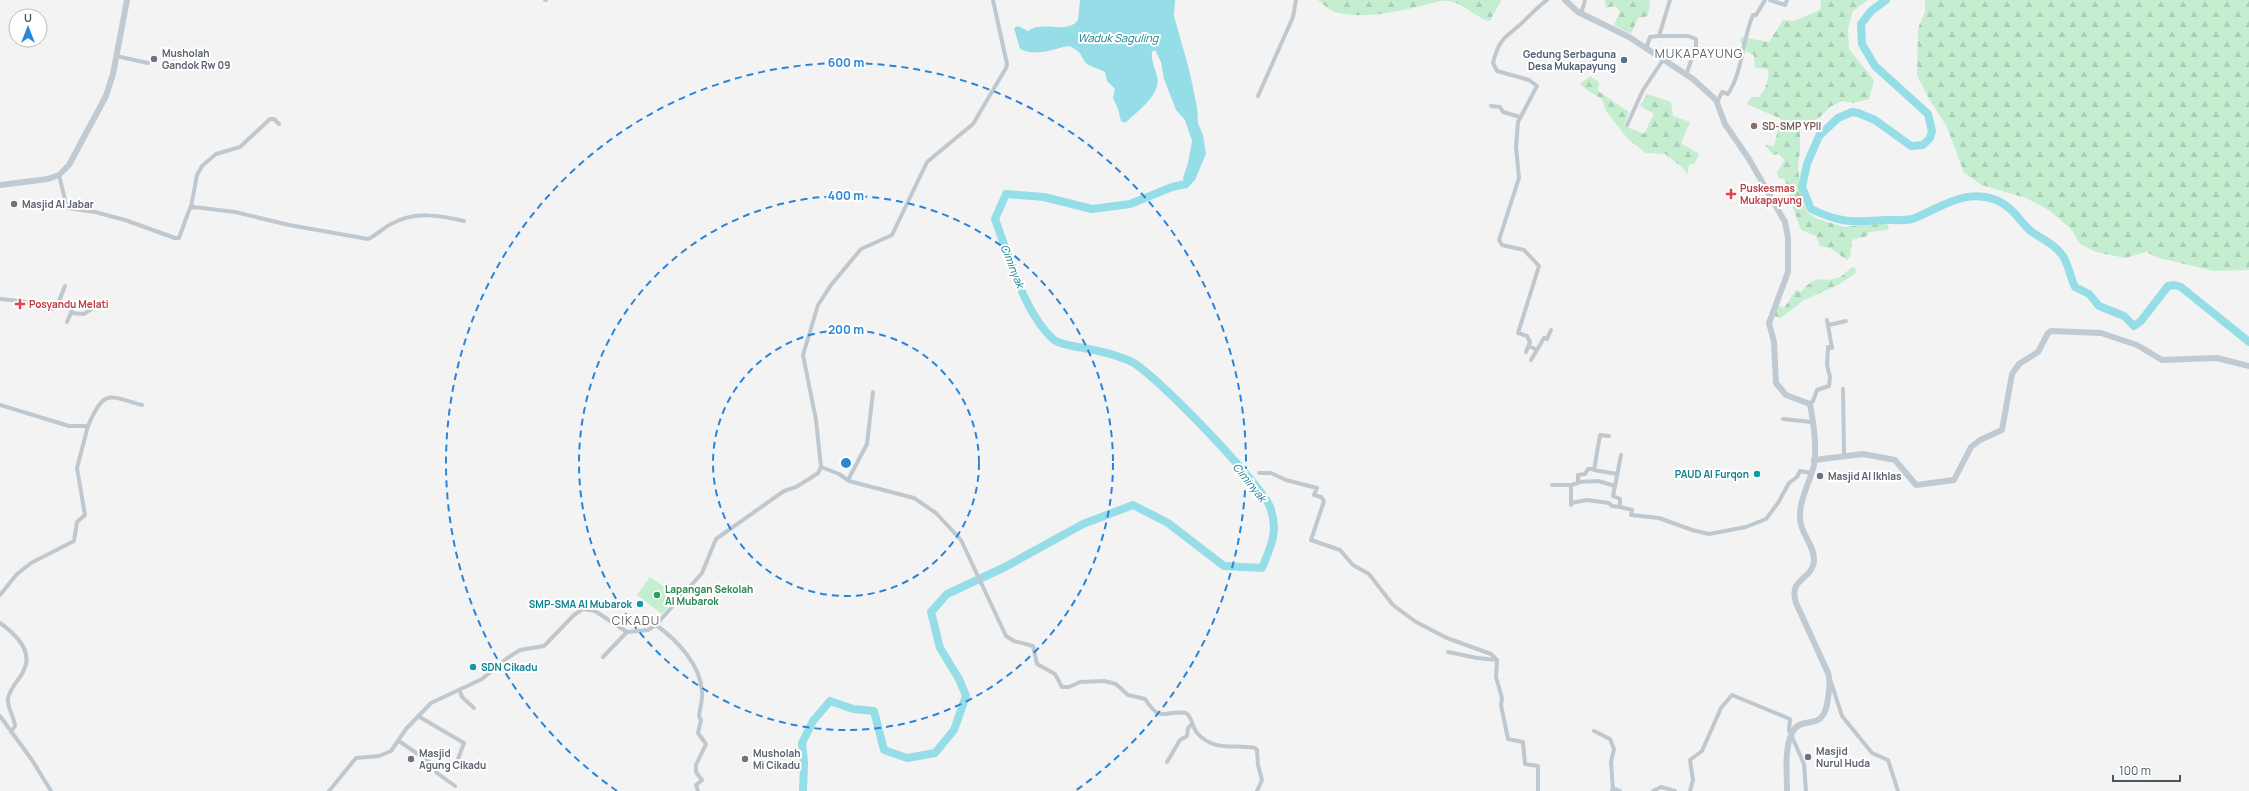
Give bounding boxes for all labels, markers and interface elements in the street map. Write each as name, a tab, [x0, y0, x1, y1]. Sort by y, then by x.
north arrow	[8, 8, 48, 48]
text: U	[24, 10, 32, 25]
water label: Waduk Saguling	[1078, 30, 1160, 45]
district label: MUKAPAYUNG	[1655, 45, 1743, 62]
place label: Musholah Gandok Rw 09	[162, 46, 230, 72]
place label: Gedung Serbaguna Desa Mukapayung	[1523, 47, 1616, 73]
marker: Musholah Gandok Rw 09	[149, 54, 159, 64]
text: 600 m	[828, 54, 864, 71]
marker: Gedung Serbaguna Desa Mukapayung	[1619, 55, 1629, 65]
place label: SD-SMP YPII	[1762, 119, 1821, 133]
marker: SD-SMP YPII	[1749, 121, 1759, 131]
place label: Puskesmas Mukapayung	[1740, 181, 1802, 207]
text: 400 m	[828, 187, 864, 204]
marker: Puskesmas Mukapayung	[1725, 188, 1737, 200]
place label: Masjid Al Jabar	[22, 197, 94, 211]
marker: Masjid Al Jabar	[9, 199, 19, 209]
water label: Ciminyak	[997, 242, 1029, 291]
place label: Posyandu Melati	[29, 297, 109, 311]
marker: Posyandu Melati	[14, 298, 26, 310]
text: 200 m	[828, 321, 864, 338]
centre of rings	[839, 456, 853, 470]
water label: Ciminyak	[1230, 459, 1271, 506]
place label: PAUD Al Furqon	[1675, 467, 1749, 481]
marker: PAUD Al Furqon	[1752, 469, 1762, 479]
place label: Masjid Al Ikhlas	[1828, 469, 1902, 483]
marker: Masjid Al Ikhlas	[1815, 471, 1825, 481]
place label: Lapangan Sekolah Al Mubarok	[665, 582, 753, 608]
marker: Lapangan Sekolah Al Mubarok	[652, 590, 662, 600]
place label: SMP-SMA Al Mubarok	[529, 597, 633, 611]
marker: SMP-SMA Al Mubarok	[635, 599, 645, 609]
district label: CIKADU	[612, 612, 660, 629]
place label: SDN Cikadu	[481, 660, 538, 674]
marker: SDN Cikadu	[468, 662, 478, 672]
place label: Masjid Nurul Huda	[1816, 744, 1870, 770]
place label: Masjid Agung Cikadu	[419, 746, 486, 772]
place label: Musholah Mi Cikadu	[753, 746, 800, 772]
marker: Masjid Nurul Huda	[1803, 752, 1813, 762]
marker: Masjid Agung Cikadu	[406, 754, 416, 764]
marker: Musholah Mi Cikadu	[740, 754, 750, 764]
scale bar	[2113, 757, 2180, 783]
text: 100 m	[2119, 762, 2151, 779]

